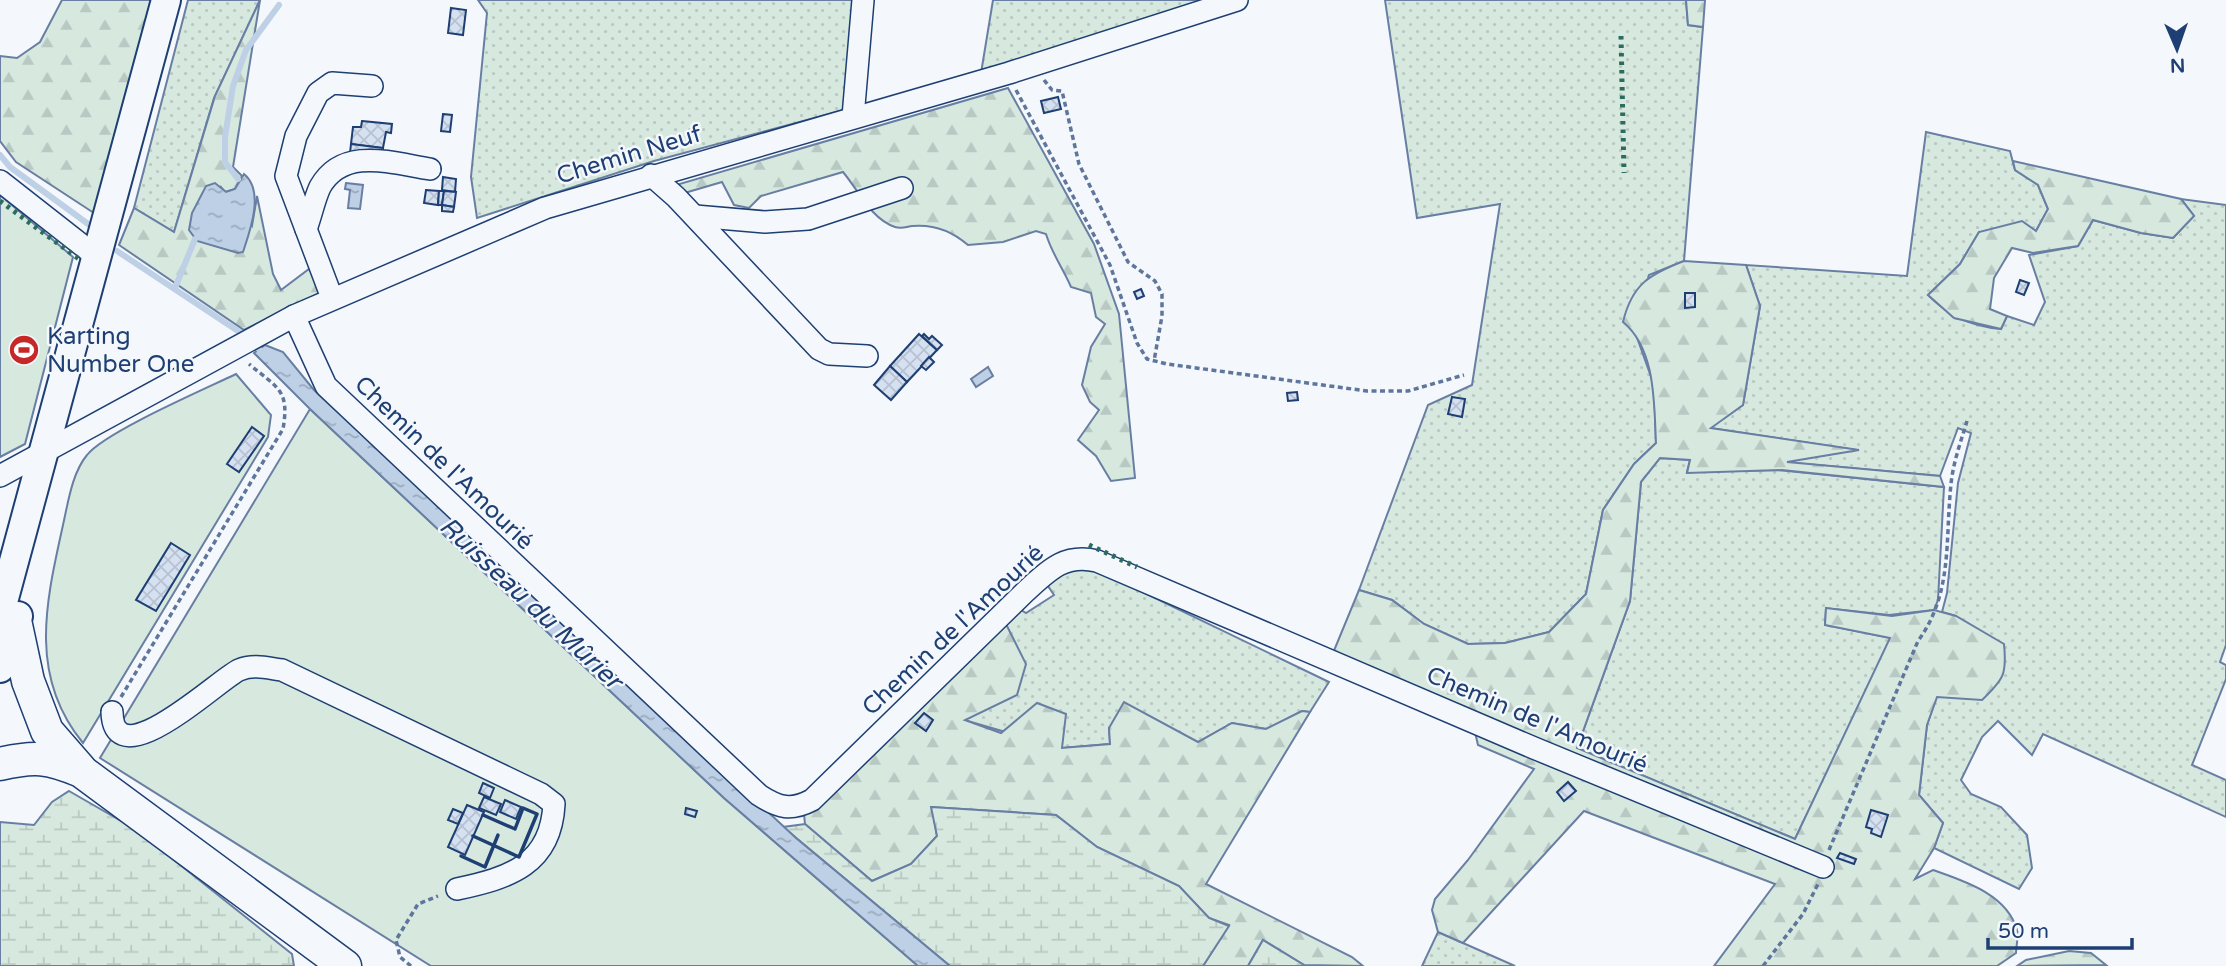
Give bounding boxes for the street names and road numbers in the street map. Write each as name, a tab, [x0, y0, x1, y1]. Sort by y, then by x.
street label: Chemin Neuf	[553, 119, 706, 191]
street label: Chemin de l'Amourié	[348, 370, 540, 556]
street label: Chemin de l'Amourié	[856, 538, 1050, 722]
street label: Chemin de l'Amourié	[1422, 660, 1652, 780]

